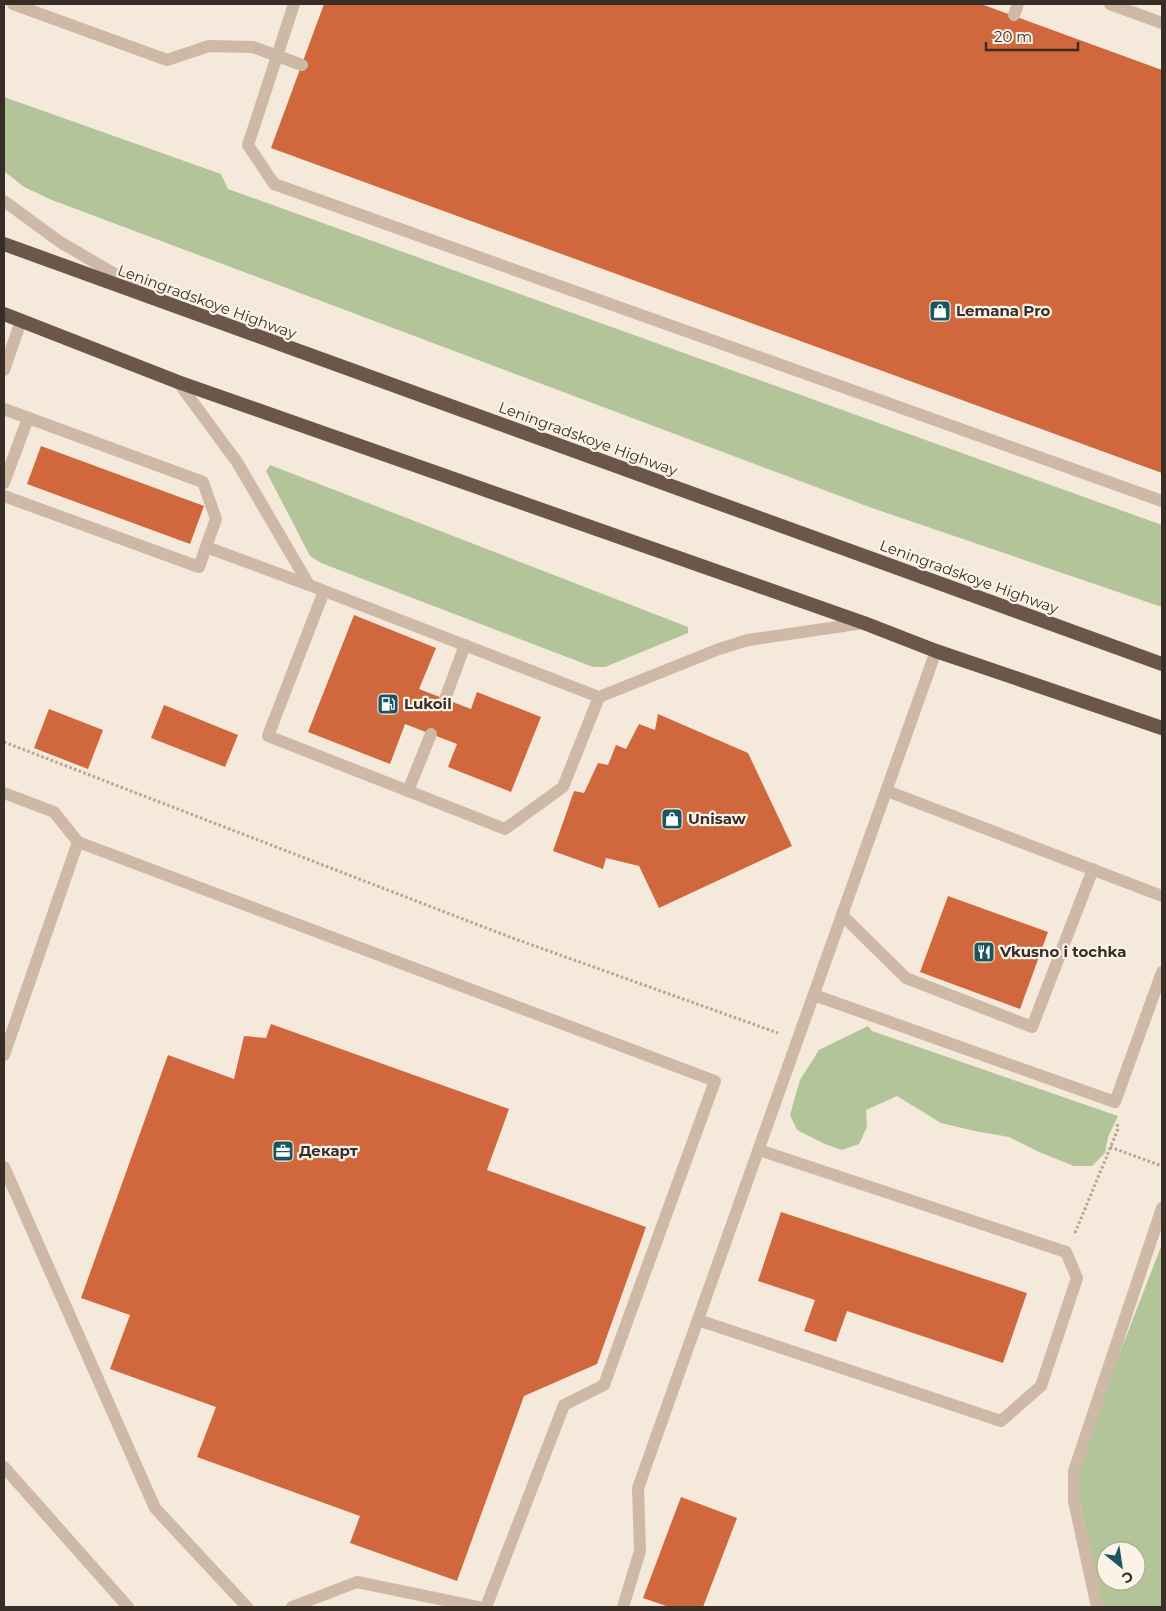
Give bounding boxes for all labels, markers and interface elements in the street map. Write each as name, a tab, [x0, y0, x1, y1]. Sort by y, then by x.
scale bar	[986, 20, 1078, 52]
text: 20 m	[994, 27, 1032, 46]
street label: Leningradskoye Highway	[115, 260, 300, 343]
shop icon: Lemana Pro	[928, 299, 952, 323]
place label: Lemana Pro	[956, 301, 1050, 320]
street label: Leningradskoye Highway	[496, 397, 681, 480]
street label: Leningradskoye Highway	[877, 535, 1062, 618]
fuel station icon: Lukoil	[376, 692, 400, 716]
place label: Lukoil	[404, 694, 452, 713]
shop icon: Unisaw	[660, 807, 684, 831]
place label: Unisaw	[688, 809, 747, 828]
restaurant icon: Vkusno i tochka	[972, 940, 996, 964]
place label: Vkusno i tochka	[999, 942, 1126, 961]
office icon: Декарт	[271, 1139, 295, 1163]
place label: Декарт	[299, 1141, 358, 1160]
north arrow	[1096, 1541, 1146, 1591]
text: С	[1119, 1567, 1136, 1588]

